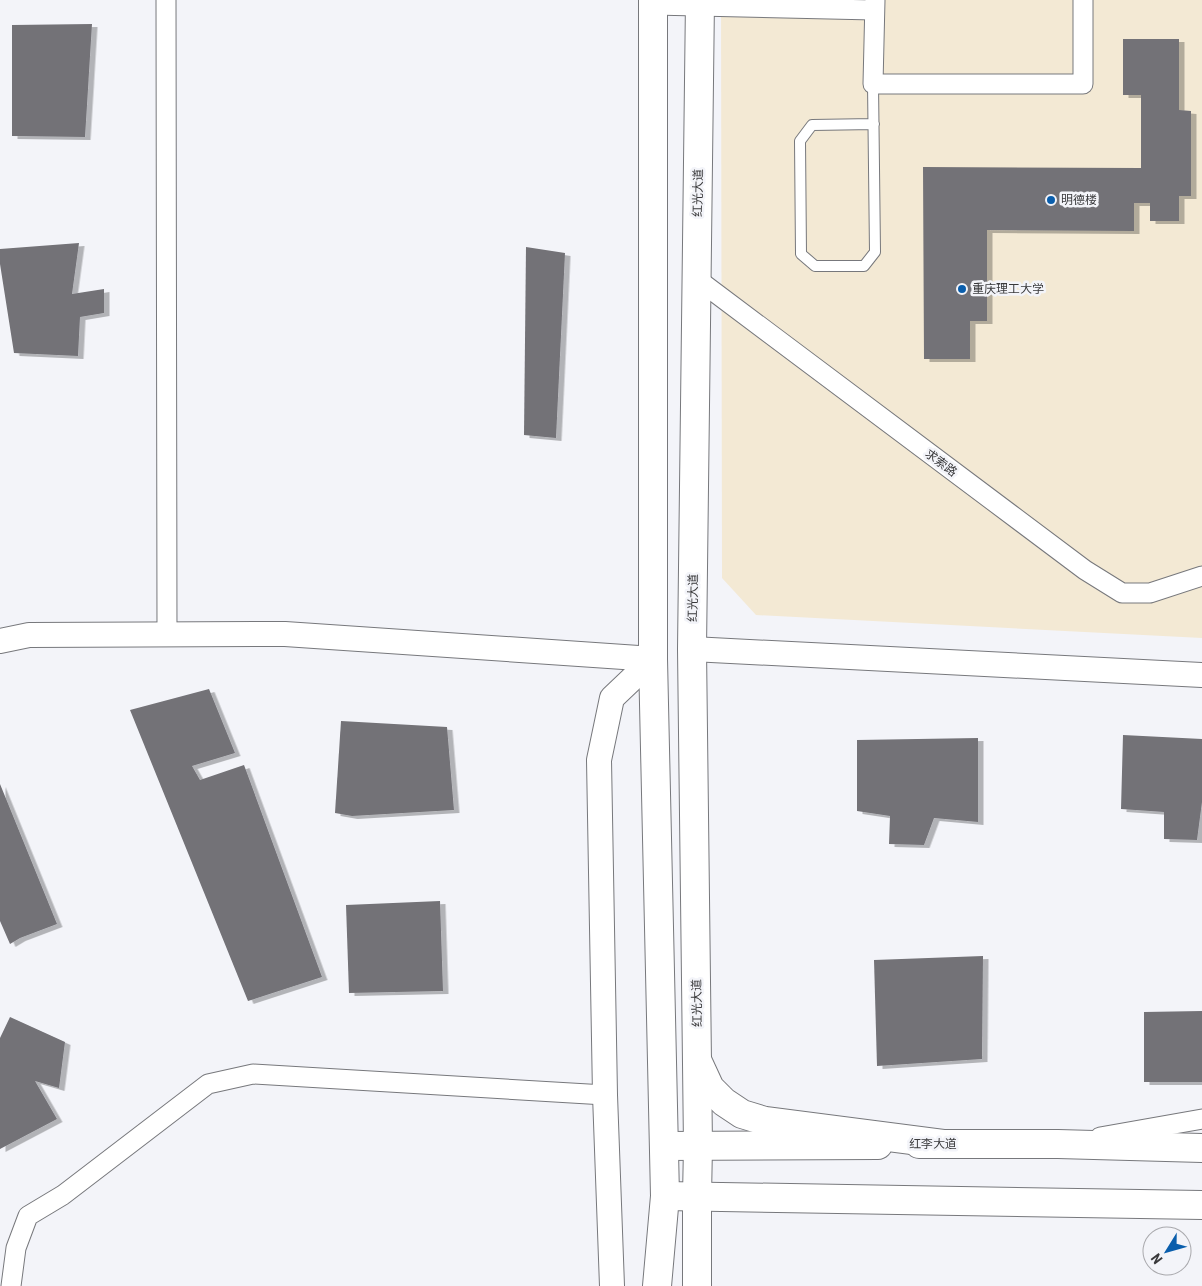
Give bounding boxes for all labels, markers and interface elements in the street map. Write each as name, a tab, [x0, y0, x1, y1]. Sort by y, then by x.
street label: 红光大道	[691, 169, 705, 217]
place label: 明德楼	[1061, 193, 1097, 207]
marker: 明德楼	[1045, 194, 1057, 206]
place label: 重庆理工大学	[972, 282, 1044, 296]
marker: 重庆理工大学	[956, 283, 968, 295]
street label: 求索路	[922, 447, 960, 479]
street label: 红光大道	[686, 574, 700, 622]
street label: 红光大道	[690, 979, 704, 1027]
street label: 红李大道	[909, 1137, 957, 1151]
north arrow	[1142, 1226, 1192, 1276]
text: N	[1148, 1251, 1166, 1267]

